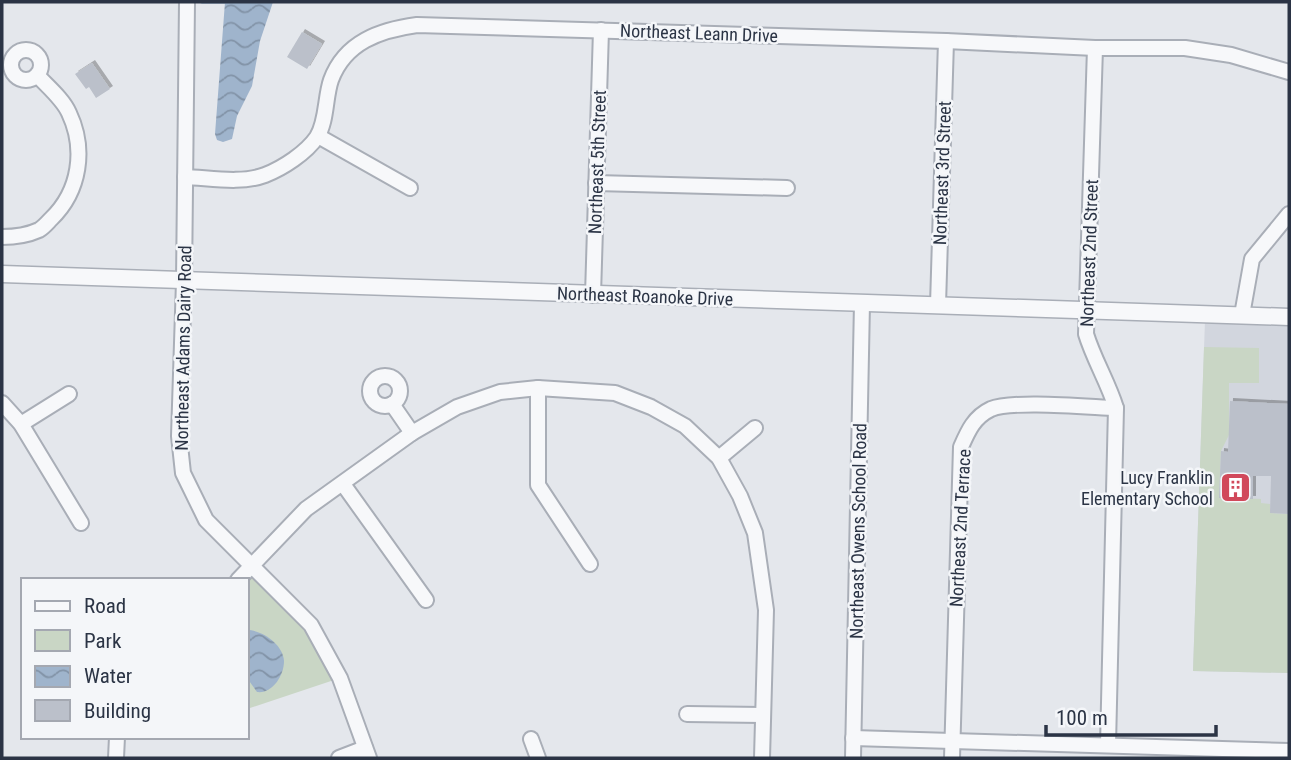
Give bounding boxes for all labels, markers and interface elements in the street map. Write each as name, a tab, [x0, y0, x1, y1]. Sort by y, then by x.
street label: Northeast Leann Drive	[620, 20, 778, 46]
street label: Northeast 5th Street	[584, 90, 610, 234]
street label: Northeast 3rd Street	[929, 101, 955, 245]
street label: Northeast 2nd Street	[1076, 179, 1102, 327]
street label: Northeast Adams Dairy Road	[171, 245, 195, 451]
street label: Northeast Roanoke Drive	[557, 282, 733, 310]
street label: Northeast Owens School Road	[846, 423, 870, 639]
street label: Northeast 2nd Terrace	[945, 449, 975, 607]
place label: Lucy Franklin Elementary School	[1081, 467, 1213, 509]
building icon: Lucy Franklin Elementary School	[1219, 470, 1253, 504]
legend	[21, 578, 248, 739]
text: Road	[84, 594, 126, 618]
text: Park	[84, 629, 122, 653]
text: Water	[84, 664, 132, 688]
scale bar	[1046, 694, 1216, 738]
text: Building	[84, 699, 151, 723]
text: 100 m	[1056, 706, 1108, 730]

